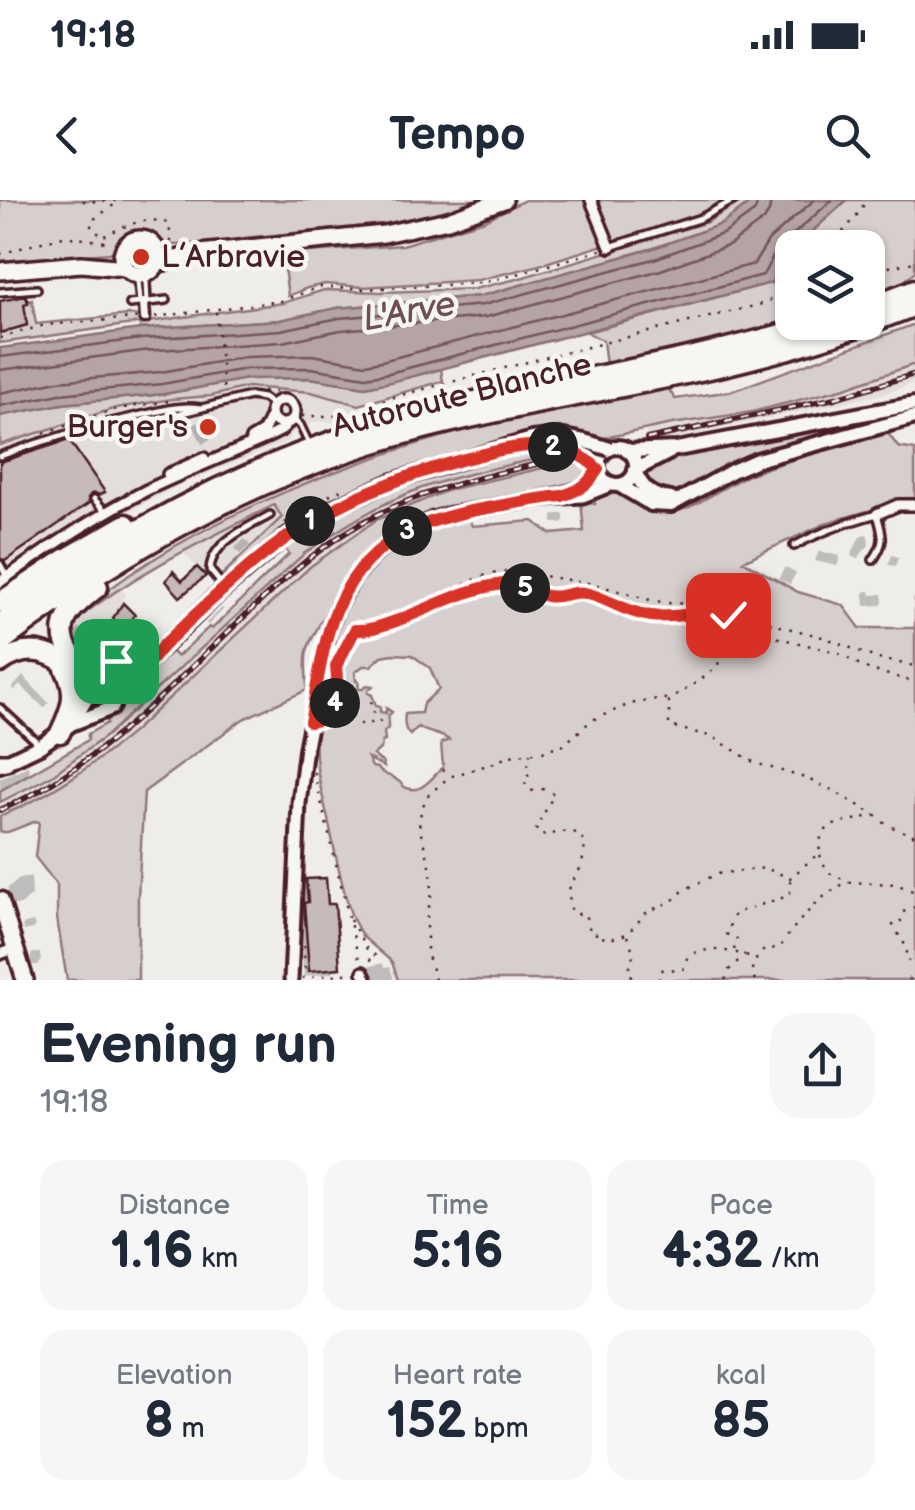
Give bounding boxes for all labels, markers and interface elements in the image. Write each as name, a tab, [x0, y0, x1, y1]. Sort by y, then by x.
text: 19:18	[50, 13, 136, 58]
icon: back	[40, 108, 95, 163]
text: Tempo	[389, 108, 526, 163]
icon: search	[820, 108, 875, 163]
map controls	[775, 230, 885, 340]
button: layers	[775, 230, 885, 340]
place label: L’Arbravie	[161, 238, 305, 277]
marker: L’Arbravie	[130, 246, 152, 268]
water label: L'Arve	[359, 283, 459, 341]
street label: Autoroute Blanche	[328, 345, 596, 447]
place label: Burger's	[66, 408, 188, 447]
marker: Burger's	[197, 416, 219, 438]
pin: 2	[528, 422, 578, 472]
text: 2	[545, 430, 561, 463]
pin: 1	[285, 496, 335, 546]
text: 1	[304, 504, 316, 537]
pin: 3	[382, 506, 432, 556]
text: 3	[399, 514, 415, 547]
pin: 5	[500, 563, 550, 613]
text: 5	[517, 571, 533, 604]
pin	[686, 573, 771, 658]
icon: check	[701, 588, 756, 643]
pin	[74, 619, 159, 704]
icon: arrive	[89, 634, 144, 689]
pin: 4	[310, 678, 360, 728]
text: 4	[327, 686, 343, 719]
text: Evening run	[40, 1012, 337, 1079]
button: share	[770, 1013, 875, 1118]
text: 19:18	[40, 1083, 108, 1122]
text: Distance	[118, 1189, 230, 1222]
text: Time	[426, 1189, 489, 1222]
text: Pace	[709, 1189, 773, 1222]
text: 1.16	[110, 1222, 194, 1282]
text: 5:16	[411, 1222, 504, 1282]
text: 4:32	[662, 1222, 763, 1282]
text: km	[194, 1242, 238, 1275]
text: /km	[763, 1242, 820, 1275]
text: Elevation	[116, 1359, 233, 1392]
text: Heart rate	[393, 1359, 522, 1392]
text: kcal	[716, 1359, 766, 1392]
text: 8	[144, 1392, 174, 1452]
text: 152	[386, 1392, 466, 1452]
text: 85	[711, 1392, 770, 1452]
text: m	[174, 1412, 205, 1445]
text: bpm	[466, 1412, 529, 1445]

